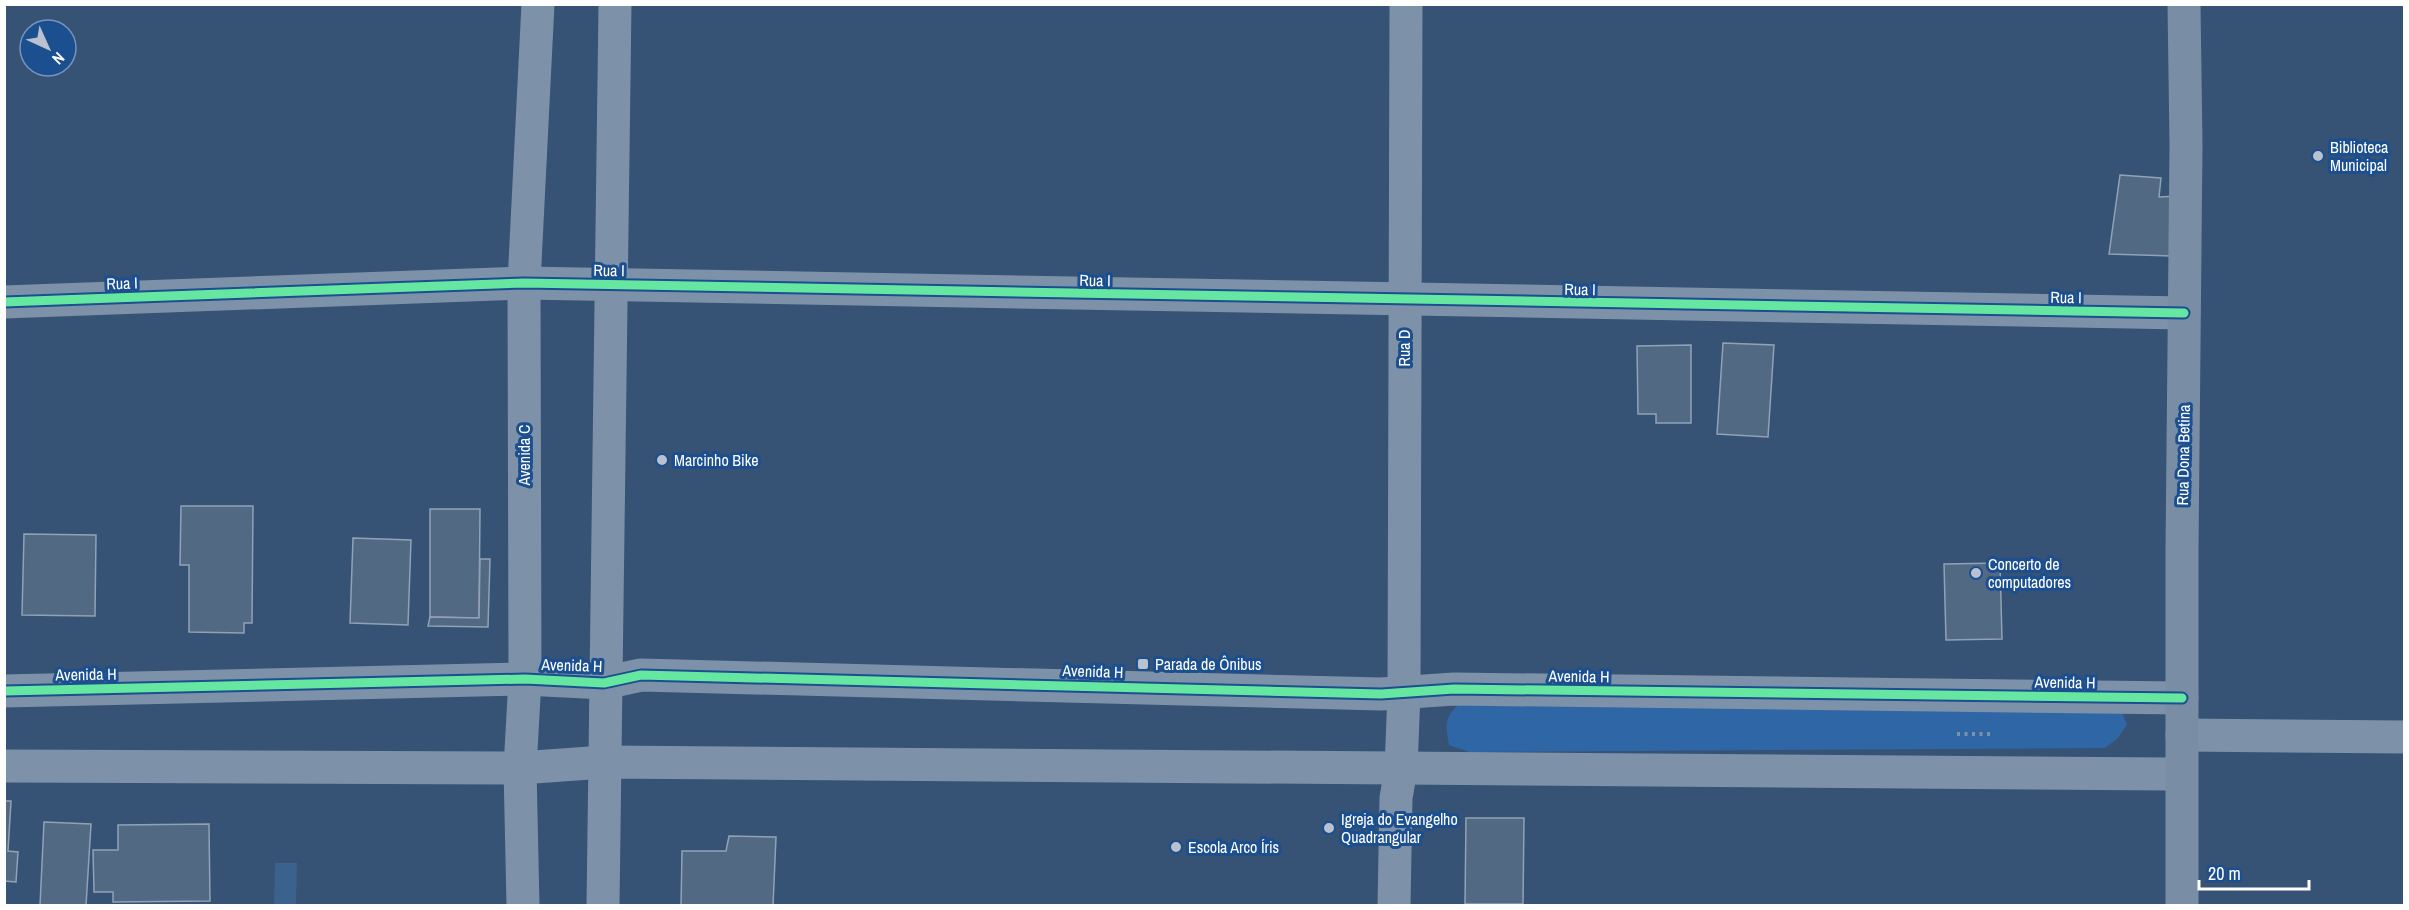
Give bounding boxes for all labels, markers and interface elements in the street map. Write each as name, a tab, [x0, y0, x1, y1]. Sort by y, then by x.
north arrow	[18, 18, 78, 78]
text: N	[47, 47, 70, 70]
place label: Biblioteca Municipal	[2330, 136, 2389, 176]
marker: Biblioteca Municipal	[2311, 149, 2325, 163]
street label: Rua I	[593, 259, 625, 281]
street label: Rua I	[1079, 269, 1111, 291]
street label: Rua I	[106, 271, 138, 295]
street label: Rua I	[1564, 278, 1596, 300]
street label: Rua I	[2050, 286, 2082, 308]
street label: Rua D	[1393, 329, 1415, 367]
street label: Rua Dona Betina	[2171, 404, 2195, 506]
street label: Avenida C	[513, 424, 535, 487]
place label: Marcinho Bike	[674, 449, 759, 471]
marker: Marcinho Bike	[655, 453, 669, 467]
place label: Concerto de computadores	[1988, 553, 2071, 593]
marker: Concerto de computadores	[1969, 566, 1983, 580]
street label: Avenida H	[540, 653, 603, 677]
place label: Parada de Ônibus	[1155, 653, 1262, 675]
marker: Parada de Ônibus	[1136, 657, 1150, 671]
street label: Avenida H	[1061, 659, 1124, 683]
street label: Avenida H	[54, 662, 117, 686]
street label: Avenida H	[1547, 664, 1610, 688]
street label: Avenida H	[2033, 670, 2096, 694]
place label: Igreja do Evangelho Quadrangular	[1341, 808, 1458, 848]
marker: Igreja do Evangelho Quadrangular	[1322, 821, 1336, 835]
place label: Escola Arco Íris	[1188, 836, 1279, 858]
marker: Escola Arco Íris	[1169, 840, 1183, 854]
scale bar	[2199, 853, 2308, 891]
text: 20 m	[2208, 861, 2241, 886]

